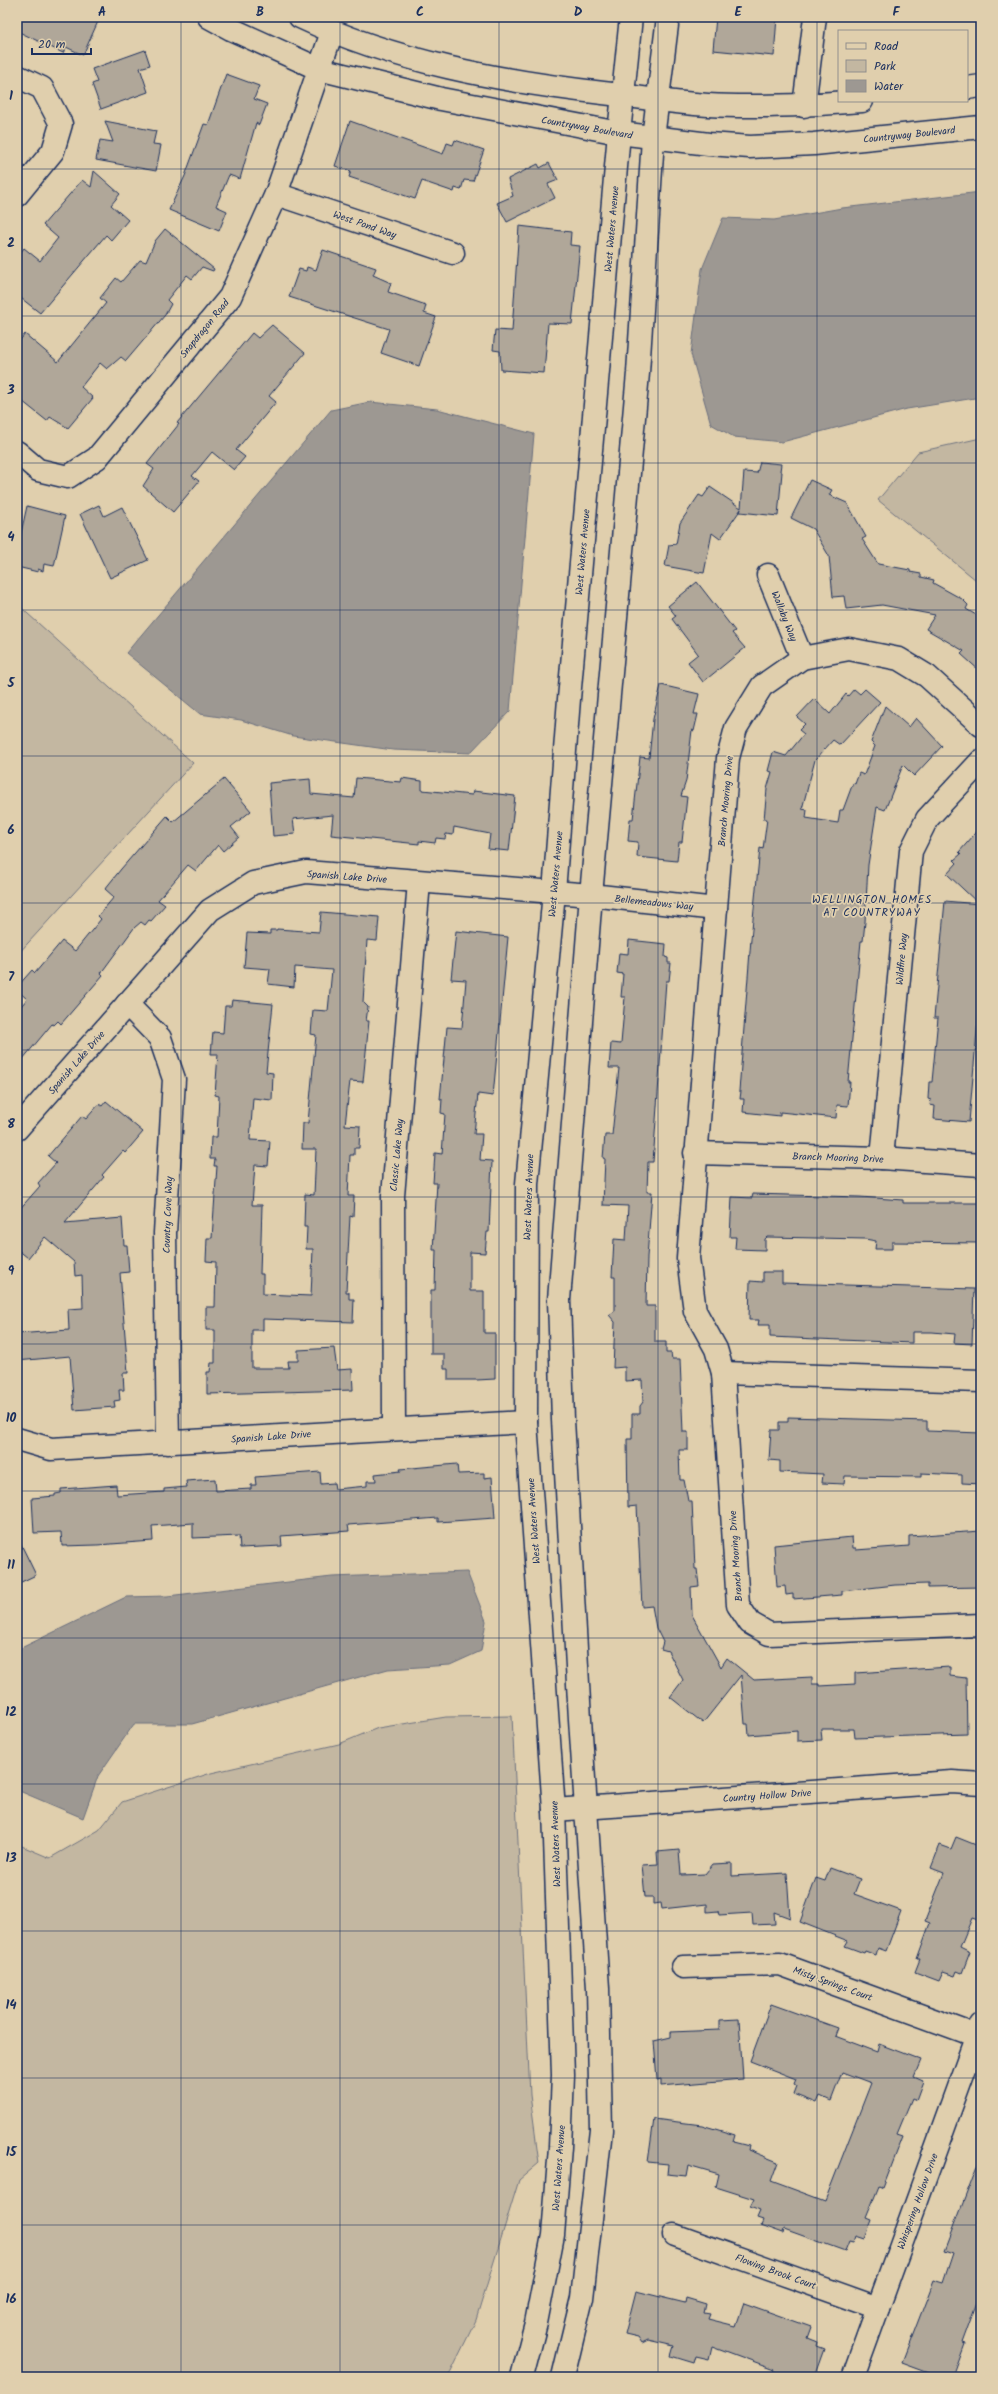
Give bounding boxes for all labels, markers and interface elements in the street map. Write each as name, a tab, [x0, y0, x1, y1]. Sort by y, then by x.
text: A	[98, 2, 106, 23]
text: B	[256, 2, 264, 23]
text: C	[416, 2, 424, 23]
text: D	[574, 2, 583, 23]
text: E	[734, 2, 742, 23]
text: F	[892, 2, 900, 23]
scale bar	[32, 30, 91, 56]
legend	[838, 30, 968, 102]
text: 20 m	[38, 35, 66, 54]
text: Road	[874, 37, 899, 56]
text: Park	[874, 57, 896, 76]
text: Water	[874, 77, 904, 96]
text: 1	[9, 86, 13, 107]
street label: Countryway Boulevard	[540, 112, 635, 144]
street label: Countryway Boulevard	[862, 122, 957, 148]
street label: West Waters Avenue	[600, 185, 624, 273]
street label: West Pond Way	[331, 207, 399, 243]
text: 2	[7, 233, 15, 254]
street label: Snapdragon Road	[176, 295, 234, 362]
text: 3	[6, 380, 15, 401]
street label: West Waters Avenue	[571, 508, 595, 596]
text: 4	[7, 527, 15, 548]
street label: Wallaby Way	[767, 589, 802, 644]
text: 5	[7, 673, 16, 694]
street label: Branch Mooring Drive	[714, 755, 738, 847]
text: 6	[7, 820, 15, 841]
street label: West Waters Avenue	[544, 830, 568, 918]
street label: Spanish Lake Drive	[306, 866, 388, 888]
street label: Bellemeadows Way	[614, 891, 694, 915]
district label: WELLINGTON HOMES AT COUNTRYWAY	[812, 891, 932, 922]
street label: Wildfire Way	[892, 932, 912, 986]
text: 7	[8, 967, 15, 988]
street label: Spanish Lake Drive	[44, 1027, 109, 1098]
text: 8	[7, 1114, 15, 1135]
street label: Classic Lake Way	[386, 1118, 408, 1192]
street label: Branch Mooring Drive	[792, 1148, 884, 1168]
street label: West Waters Avenue	[519, 1153, 539, 1240]
street label: Country Cove Way	[159, 1176, 177, 1254]
text: 9	[8, 1261, 15, 1282]
text: 10	[6, 1408, 17, 1429]
street label: Spanish Lake Drive	[230, 1426, 312, 1448]
street label: West Waters Avenue	[523, 1477, 545, 1565]
street label: Branch Mooring Drive	[725, 1509, 747, 1602]
text: 11	[7, 1555, 15, 1576]
text: 12	[5, 1702, 17, 1723]
street label: Country Hollow Drive	[722, 1785, 812, 1807]
street label: West Waters Avenue	[546, 1800, 566, 1887]
text: 13	[5, 1848, 17, 1869]
street label: Misty Springs Court	[791, 1962, 875, 2006]
text: 14	[5, 1995, 17, 2016]
street label: West Waters Avenue	[548, 2124, 570, 2212]
text: 15	[6, 2142, 18, 2163]
street label: Whispering Hollow Drive	[893, 2151, 943, 2252]
street label: Flowing Brook Court	[733, 2250, 819, 2294]
text: 16	[6, 2289, 16, 2310]

